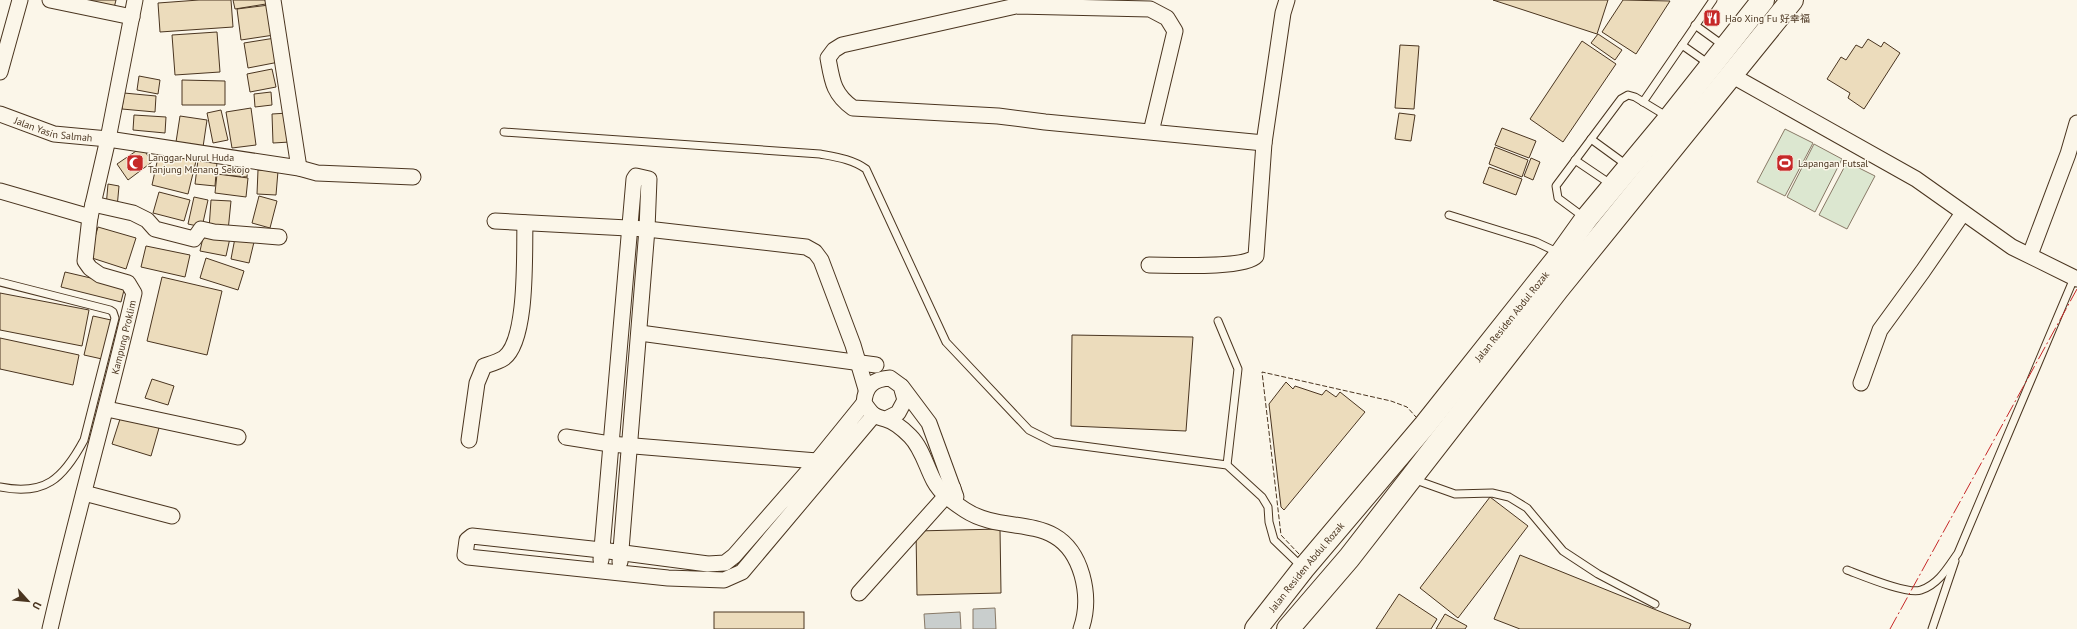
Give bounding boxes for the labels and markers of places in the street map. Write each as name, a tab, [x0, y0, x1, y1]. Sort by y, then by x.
restaurant icon: Hao Xing Fu 好幸福	[1702, 8, 1722, 28]
place label: Hao Xing Fu 好幸福	[1725, 12, 1810, 25]
place label: Langgar Nurul Huda Tanjung Menang Sekojo	[148, 151, 250, 176]
mosque icon: Langgar Nurul Huda Tanjung Menang Sekojo	[125, 153, 145, 173]
sports icon: Lapangan Futsal	[1775, 153, 1795, 173]
place label: Lapangan Futsal	[1798, 157, 1868, 170]

